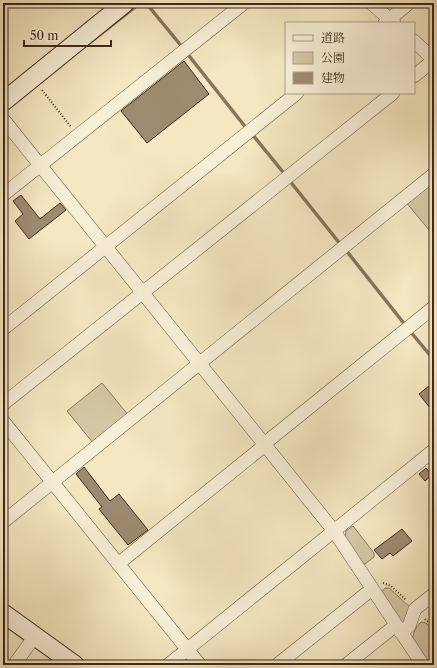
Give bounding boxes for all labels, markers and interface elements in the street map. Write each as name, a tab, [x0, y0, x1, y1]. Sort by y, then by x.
scale bar	[24, 22, 111, 48]
legend	[285, 22, 415, 94]
text: 50 m	[30, 28, 59, 43]
text: 道路	[321, 30, 345, 45]
text: 公園	[321, 50, 345, 65]
text: 建物	[321, 70, 345, 85]

